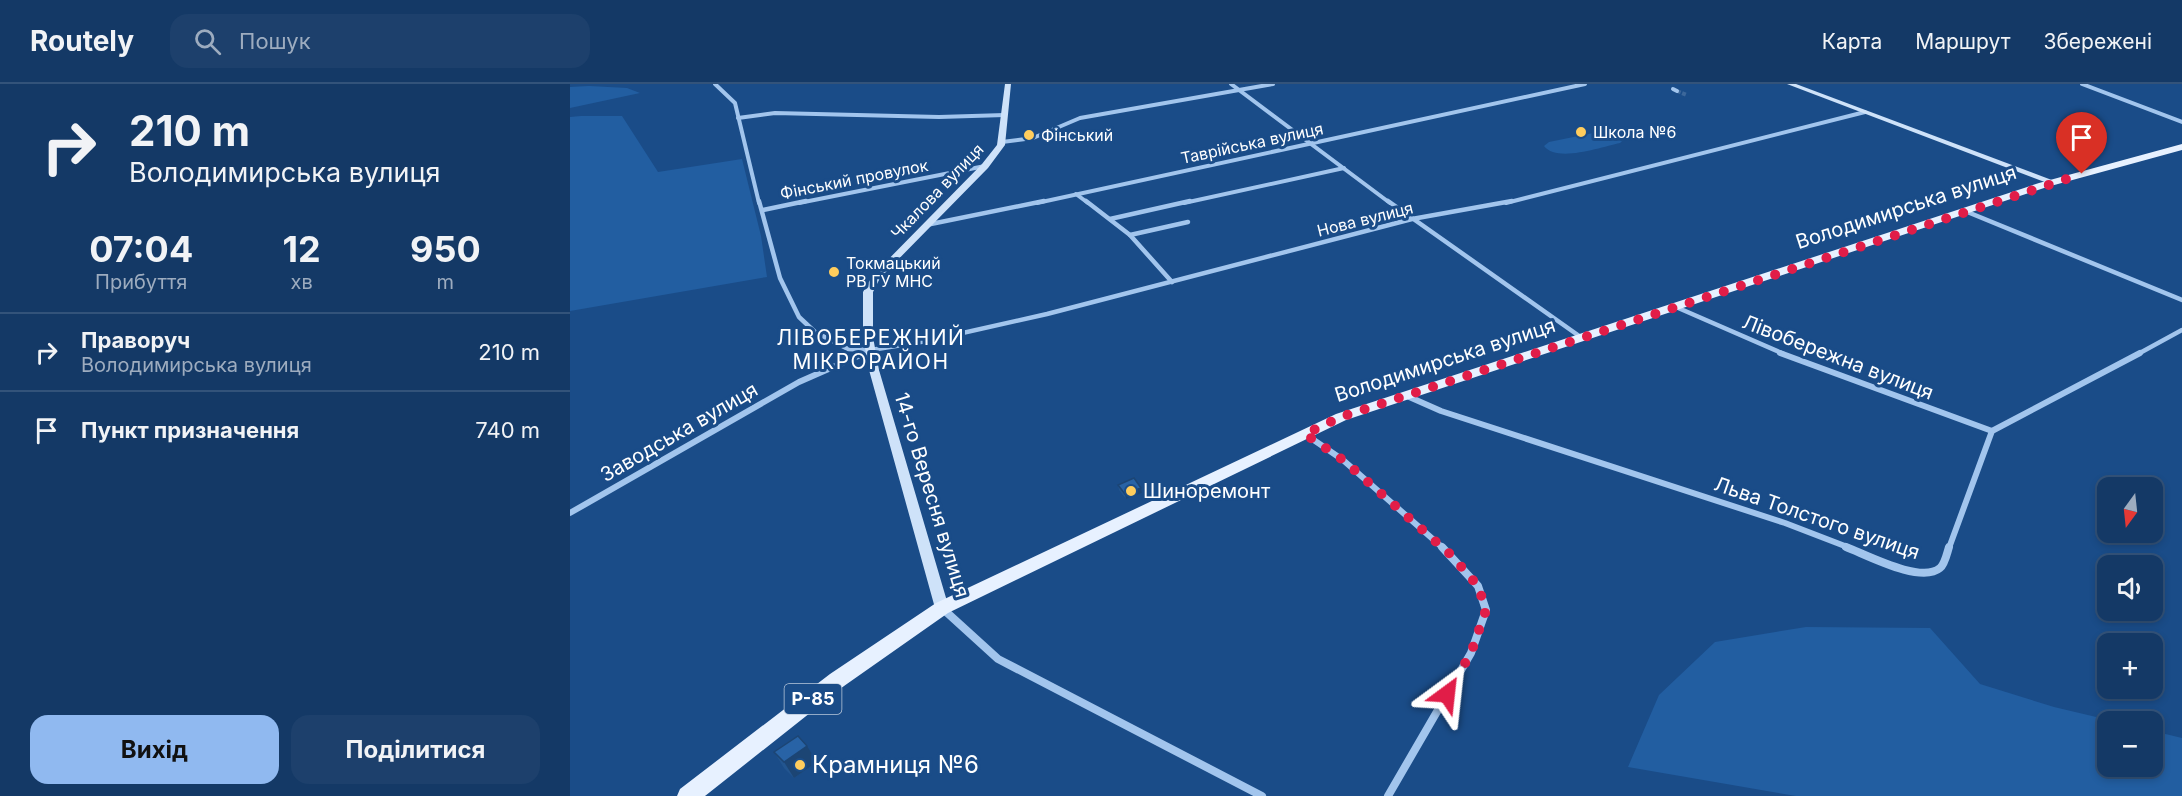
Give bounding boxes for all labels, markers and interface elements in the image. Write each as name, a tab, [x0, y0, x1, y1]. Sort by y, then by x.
search box	[170, 14, 590, 68]
text: Routely	[30, 24, 134, 58]
icon: search	[191, 25, 224, 58]
text: Пошук	[239, 28, 311, 54]
text: Карта	[1822, 29, 1882, 54]
text: Маршрут	[1915, 29, 2010, 54]
text: Збережені	[2043, 29, 2152, 54]
text: 210 m	[129, 105, 250, 156]
icon: right	[30, 108, 108, 186]
pin	[2056, 112, 2107, 174]
street label: Таврійська вулиця	[1179, 118, 1325, 168]
icon: arrive	[2065, 121, 2098, 154]
place label: Школа №6	[1593, 122, 1676, 142]
place label: Фінський	[1041, 125, 1113, 145]
marker: Школа №6	[1574, 125, 1588, 139]
marker: Фінський	[1022, 128, 1036, 142]
street label: Чкалова вулиця	[887, 139, 987, 243]
street label: Фінський провулок	[778, 155, 930, 203]
text: Володимирська вулиця	[129, 156, 440, 189]
street label: Володимирська вулиця	[1793, 160, 2019, 254]
street label: Нова вулиця	[1315, 197, 1415, 241]
text: 07:04	[89, 227, 193, 271]
text: 12	[283, 227, 321, 271]
text: 950	[410, 227, 481, 271]
place label: Токмацький РВ ГУ МНС	[846, 253, 941, 291]
marker: Токмацький РВ ГУ МНС	[827, 265, 841, 279]
text: Прибуття	[95, 270, 187, 294]
text: хв	[291, 270, 313, 294]
text: m	[437, 270, 454, 294]
street label: Лівобережна вулиця	[1739, 309, 1937, 405]
street label: Володимирська вулиця	[1332, 313, 1558, 407]
district label: ЛІВОБЕРЕЖНИЙ МІКРОРАЙОН	[777, 324, 965, 374]
text: Праворуч	[81, 327, 190, 353]
icon: right	[30, 336, 63, 369]
text: 210 m	[478, 339, 540, 365]
text: Володимирська вулиця	[81, 353, 312, 377]
street label: Заводська вулиця	[596, 377, 762, 487]
street label: 14-го Вересня вулиця	[889, 390, 975, 600]
icon: arrive	[30, 414, 63, 447]
text: Пункт призначення	[81, 417, 299, 443]
text: 740 m	[475, 417, 540, 443]
street label: Льва Толстого вулиця	[1711, 472, 1923, 564]
north arrow	[2097, 477, 2163, 543]
map controls	[2097, 477, 2163, 777]
place label: Шиноремонт	[1143, 479, 1271, 503]
marker: Шиноремонт	[1124, 484, 1138, 498]
button: sound	[2097, 555, 2163, 621]
button: +	[2097, 633, 2163, 699]
position arrow	[1415, 662, 1479, 726]
road number: Р-85	[784, 684, 842, 714]
button: −	[2097, 711, 2163, 777]
button: Вихід	[30, 715, 279, 784]
button: Поділитися	[291, 715, 540, 784]
place label: Крамниця №6	[812, 750, 979, 779]
marker: Крамниця №6	[793, 758, 807, 772]

